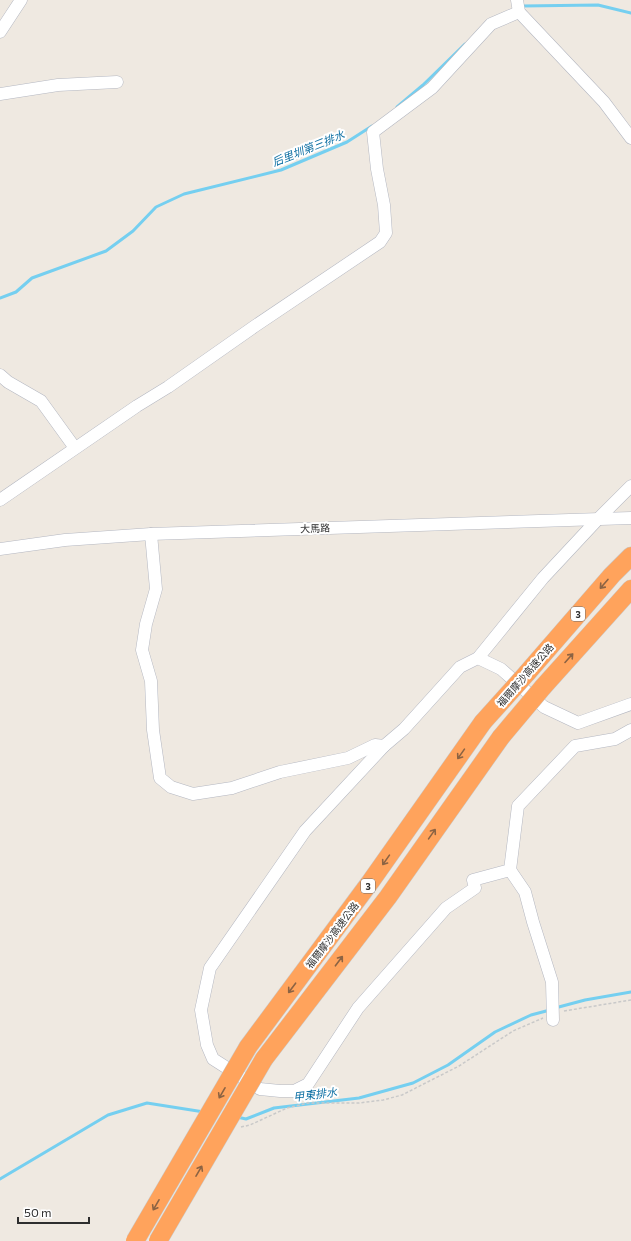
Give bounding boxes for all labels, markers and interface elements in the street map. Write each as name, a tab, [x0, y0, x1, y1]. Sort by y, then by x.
water label: 后里圳第三排水	[270, 127, 347, 168]
street label: 大馬路	[300, 521, 330, 535]
one-way arrow	[600, 579, 609, 589]
road number: 3	[571, 607, 585, 621]
street label: 福爾摩沙高速公路	[494, 641, 556, 709]
one-way arrow	[565, 653, 574, 664]
one-way arrow	[457, 748, 465, 759]
one-way arrow	[428, 828, 436, 839]
one-way arrow	[382, 855, 390, 866]
road number: 3	[361, 879, 375, 893]
street label: 福爾摩沙高速公路	[303, 899, 361, 971]
one-way arrow	[335, 956, 343, 967]
one-way arrow	[288, 982, 297, 993]
water label: 甲東排水	[292, 1085, 339, 1103]
one-way arrow	[217, 1087, 225, 1099]
one-way arrow	[196, 1165, 204, 1177]
scale bar	[18, 1199, 89, 1225]
one-way arrow	[152, 1199, 160, 1211]
text: 50 m	[24, 1205, 52, 1219]

